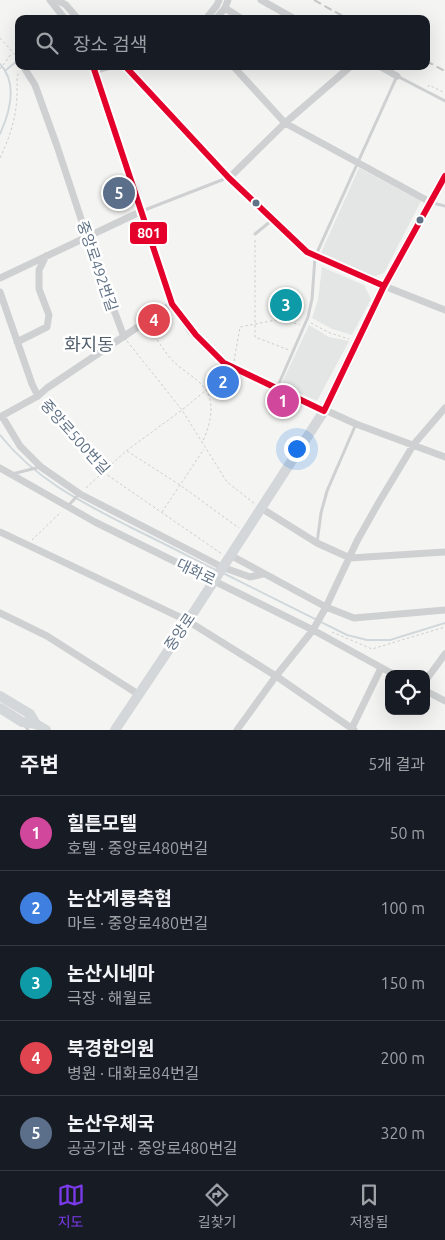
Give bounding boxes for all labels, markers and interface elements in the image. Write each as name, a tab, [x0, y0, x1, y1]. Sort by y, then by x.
search box	[15, 15, 430, 70]
icon: search	[33, 29, 61, 57]
text: 장소 검색	[73, 33, 147, 55]
pin: 5	[103, 174, 135, 212]
unlabelled marker	[251, 198, 261, 208]
unlabelled marker	[415, 215, 425, 225]
street label: 중앙로492번길	[74, 218, 121, 313]
line badge: 801	[129, 221, 168, 245]
text: 801	[137, 225, 161, 241]
pin: 3	[270, 286, 302, 324]
pin: 4	[138, 301, 170, 339]
district label: 화지동	[64, 334, 114, 354]
pin: 2	[207, 363, 239, 401]
pin: 1	[267, 382, 299, 420]
street label: 중앙로500번길	[37, 396, 113, 477]
your location	[284, 436, 310, 462]
street label: 대화로	[174, 555, 219, 588]
street label: 중앙로	[161, 610, 198, 654]
map controls	[385, 670, 430, 715]
button: locate	[385, 670, 430, 715]
text: 주변	[20, 752, 59, 776]
text: 5개 결과	[368, 755, 425, 773]
text: 힐튼모텔	[67, 812, 137, 834]
text: 1	[31, 824, 41, 842]
text: 50 m	[389, 824, 425, 842]
text: 호텔 · 중앙로480번길	[67, 839, 208, 857]
text: 논산계룡축협	[67, 887, 172, 909]
text: 2	[31, 899, 41, 917]
text: 100 m	[380, 899, 425, 917]
text: 마트 · 중앙로480번길	[67, 914, 208, 932]
text: 논산시네마	[67, 962, 154, 984]
text: 3	[31, 974, 41, 992]
text: 150 m	[380, 974, 425, 992]
text: 극장 · 해월로	[67, 989, 152, 1007]
text: 북경한의원	[67, 1037, 154, 1059]
text: 4	[31, 1049, 41, 1067]
text: 200 m	[380, 1049, 425, 1067]
text: 병원 · 대화로84번길	[67, 1064, 199, 1082]
text: 논산우체국	[67, 1112, 154, 1134]
text: 5	[31, 1124, 41, 1142]
text: 320 m	[380, 1124, 425, 1142]
text: 공공기관 · 중앙로480번길	[67, 1139, 238, 1157]
tab: 지도	[57, 1181, 85, 1231]
tab: 길찾기	[198, 1181, 236, 1231]
tab: 저장됨	[350, 1181, 388, 1231]

